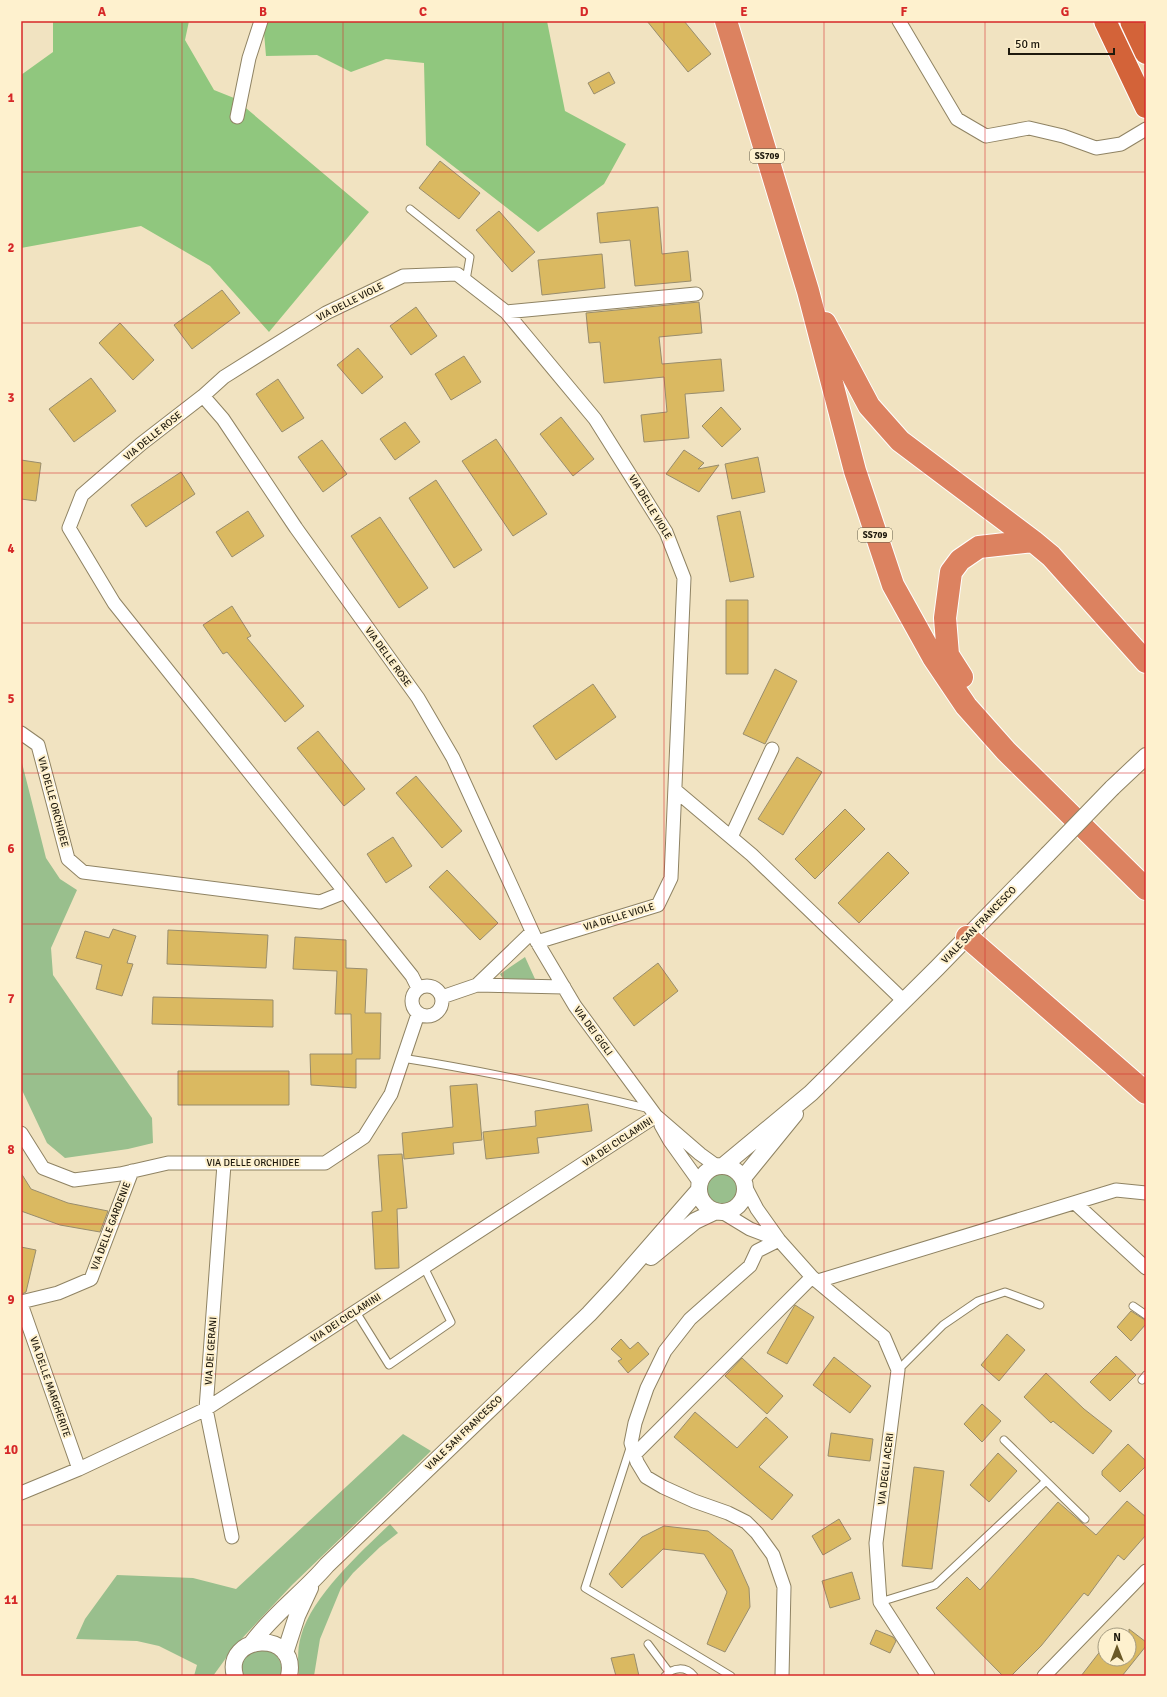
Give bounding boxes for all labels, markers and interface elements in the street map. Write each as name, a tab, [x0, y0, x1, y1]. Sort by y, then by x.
text: A	[98, 4, 107, 20]
text: B	[259, 4, 267, 20]
text: C	[419, 4, 427, 20]
text: D	[580, 4, 589, 20]
text: E	[740, 4, 748, 20]
text: F	[901, 4, 908, 20]
text: G	[1061, 4, 1069, 20]
scale bar	[1009, 30, 1114, 56]
text: 50 m	[1015, 37, 1040, 52]
text: 1	[7, 90, 15, 106]
road number: SS709	[750, 149, 784, 163]
text: 2	[7, 240, 15, 256]
street label: VIA DELLE VIOLE	[315, 280, 386, 324]
text: 3	[7, 390, 15, 406]
street label: VIA DELLE ROSE	[122, 409, 185, 463]
street label: VIA DELLE VIOLE	[626, 473, 674, 542]
road number: SS709	[858, 528, 892, 542]
text: 4	[7, 541, 15, 557]
street label: VIA DELLE ROSE	[362, 625, 414, 689]
text: 5	[7, 691, 15, 707]
street label: VIA DELLE ORCHIDEE	[35, 755, 71, 849]
text: 6	[7, 841, 15, 857]
street label: VIALE SAN FRANCESCO	[939, 884, 1019, 966]
street label: VIA DELLE VIOLE	[582, 900, 656, 933]
text: 7	[7, 991, 15, 1007]
street label: VIA DEI GIGLI	[571, 1004, 615, 1058]
street label: VIA DEI CICLAMINI	[581, 1115, 655, 1169]
text: 8	[7, 1142, 15, 1158]
street label: VIA DELLE ORCHIDEE	[206, 1157, 300, 1169]
street label: VIA DELLE GARDENIE	[89, 1180, 133, 1272]
street label: VIA DEI CICLAMINI	[309, 1291, 383, 1345]
text: 9	[7, 1292, 15, 1308]
street label: VIA DEI GERANI	[203, 1317, 219, 1385]
street label: VIA DELLE MARGHERITE	[27, 1335, 73, 1439]
street label: VIALE SAN FRANCESCO	[423, 1393, 505, 1473]
street label: VIA DEGLI ACERI	[876, 1432, 896, 1506]
text: 10	[4, 1442, 18, 1458]
text: 11	[4, 1592, 18, 1608]
north arrow	[1097, 1627, 1137, 1667]
text: N	[1113, 1631, 1121, 1644]

